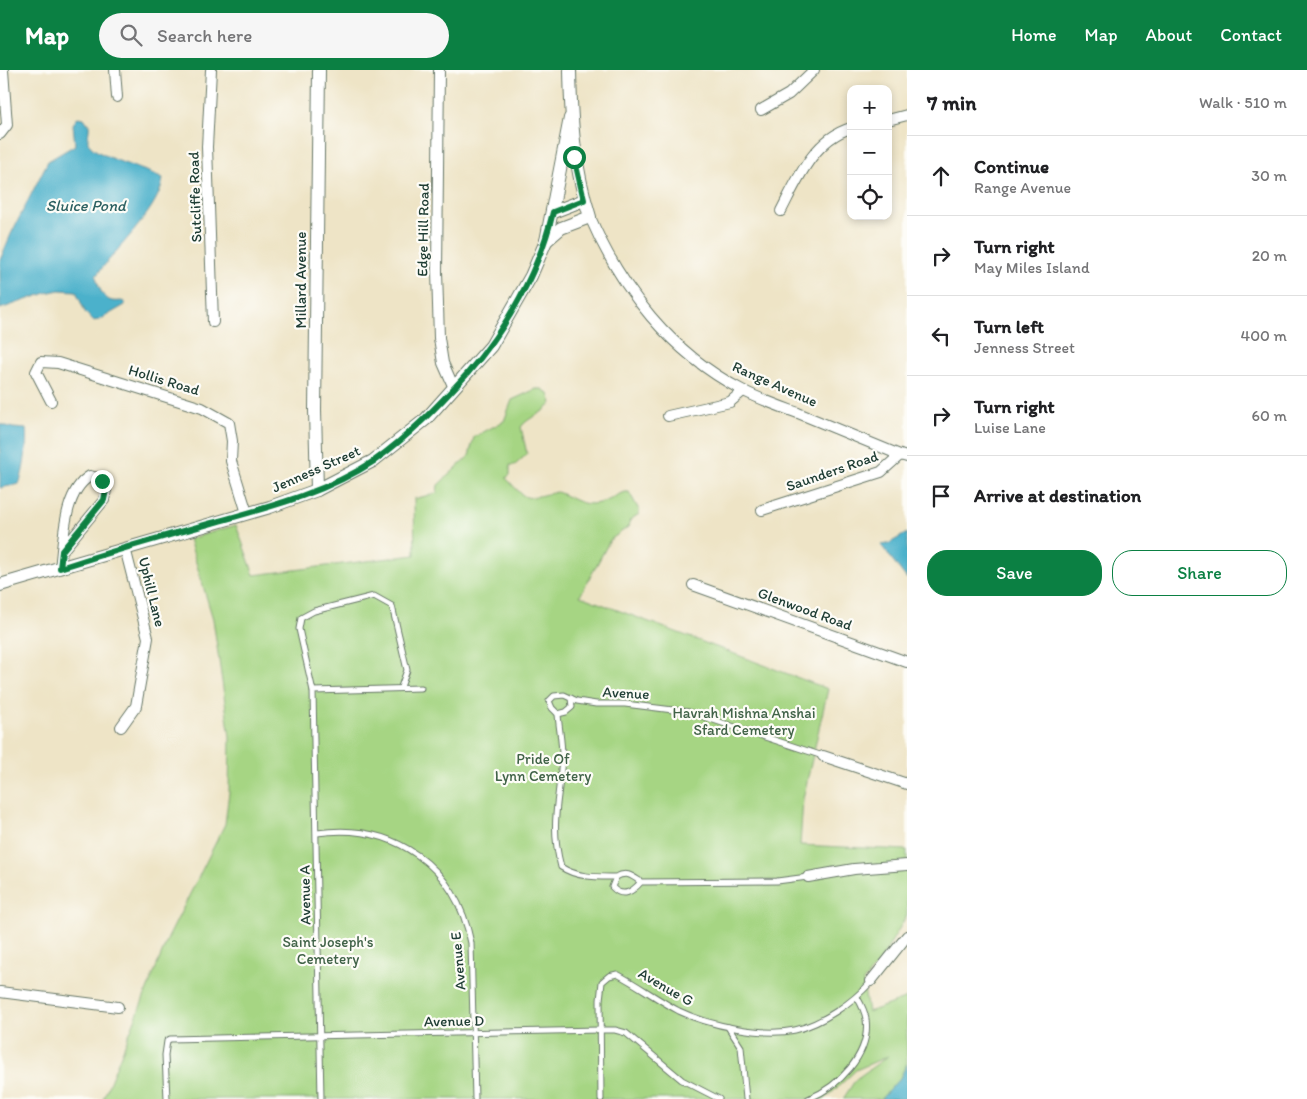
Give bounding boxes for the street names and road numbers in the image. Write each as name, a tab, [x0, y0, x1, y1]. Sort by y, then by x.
street label: Sutcliffe Road	[184, 150, 206, 243]
street label: Edge Hill Road	[413, 183, 433, 277]
street label: Millard Avenue	[292, 232, 310, 328]
street label: Range Avenue	[730, 357, 820, 411]
street label: Hollis Road	[126, 361, 202, 400]
street label: Jenness Street	[269, 441, 363, 497]
street label: Saunders Road	[784, 447, 880, 495]
street label: Uphill Lane	[135, 555, 169, 629]
street label: Glenwood Road	[755, 584, 855, 634]
street label: Avenue	[602, 683, 650, 703]
street label: Avenue A	[295, 865, 315, 925]
street label: Avenue E	[446, 931, 470, 991]
street label: Avenue G	[635, 964, 697, 1010]
street label: Avenue D	[424, 1011, 484, 1031]

